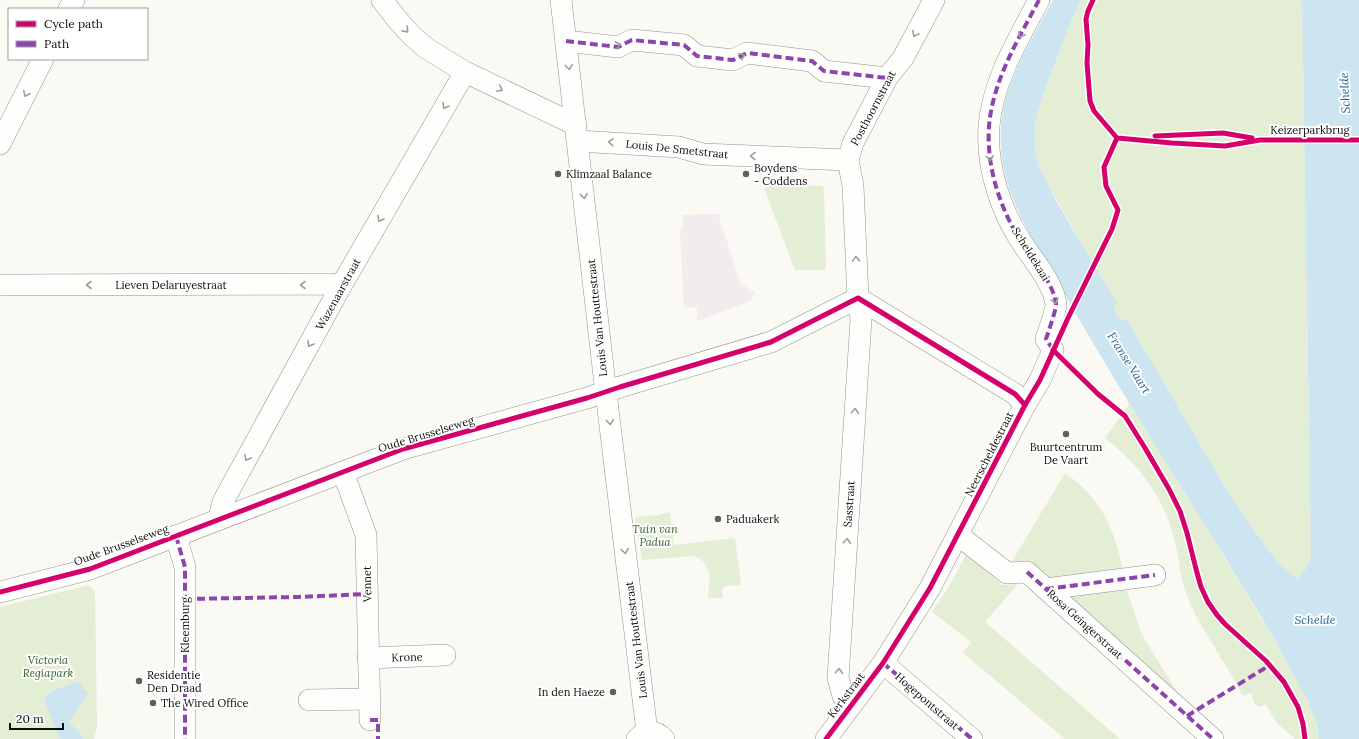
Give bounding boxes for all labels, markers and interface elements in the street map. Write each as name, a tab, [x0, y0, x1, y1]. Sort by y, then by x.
legend	[8, 8, 148, 60]
text: Cycle path	[44, 16, 103, 31]
one-way arrow	[402, 26, 409, 33]
one-way arrow	[913, 30, 920, 38]
one-way arrow	[1018, 30, 1026, 38]
text: Path	[44, 36, 69, 51]
one-way arrow	[615, 41, 622, 49]
one-way arrow	[738, 53, 745, 61]
one-way arrow	[564, 64, 573, 70]
street label: Posthoornstraat	[847, 68, 899, 148]
water label: Schelde	[1336, 72, 1353, 114]
one-way arrow	[496, 84, 503, 92]
one-way arrow	[23, 89, 30, 97]
one-way arrow	[443, 102, 450, 109]
street label: Keizerparkbrug	[1270, 123, 1351, 137]
street label: Louis De Smetstraat	[625, 137, 730, 161]
one-way arrow	[607, 138, 613, 146]
one-way arrow	[750, 152, 756, 160]
one-way arrow	[986, 155, 995, 161]
place label: Boydens - Coddens	[754, 161, 807, 188]
place label: Klimzaal Balance	[566, 167, 652, 181]
marker: Klimzaal Balance	[553, 169, 563, 179]
marker: Boydens - Coddens	[741, 169, 751, 179]
one-way arrow	[579, 193, 588, 199]
one-way arrow	[378, 215, 385, 222]
street label: Scheldekaai	[1009, 225, 1053, 283]
street label: Wazenaarstraat	[312, 255, 364, 332]
one-way arrow	[852, 256, 861, 262]
street label: Louis Van Houttestraat	[584, 258, 610, 377]
street label: Lieven Delaruyestraat	[115, 278, 228, 292]
one-way arrow	[86, 281, 92, 289]
one-way arrow	[300, 281, 306, 289]
one-way arrow	[1050, 297, 1058, 304]
water label: Franse Vaart	[1105, 329, 1155, 397]
one-way arrow	[307, 340, 314, 347]
one-way arrow	[850, 408, 859, 414]
street label: Neerscheldestraat	[962, 409, 1017, 499]
street label: Oude Brusselseweg	[376, 412, 477, 455]
one-way arrow	[605, 419, 614, 425]
marker: Buurtcentrum De Vaart	[1061, 429, 1071, 439]
place label: Buurtcentrum De Vaart	[1030, 440, 1103, 467]
one-way arrow	[244, 454, 252, 461]
street label: Sasstraat	[840, 480, 858, 528]
place label: Paduakerk	[726, 512, 780, 526]
marker: Paduakerk	[713, 514, 723, 524]
street label: Oude Brusselseweg	[72, 521, 171, 569]
park label: Tuin van Padua	[632, 522, 678, 549]
one-way arrow	[842, 538, 851, 544]
one-way arrow	[620, 548, 629, 554]
street label: Vennet	[360, 565, 374, 603]
street label: Louis Van Houttestraat	[622, 580, 650, 699]
street label: Rosa Geingerstraat	[1044, 586, 1126, 662]
street label: Kleemburg	[178, 596, 192, 653]
water label: Schelde	[1295, 612, 1336, 627]
street label: Krone	[391, 649, 423, 665]
park label: Victoria Regiapark	[23, 653, 73, 680]
place label: Residentie Den Draad	[147, 668, 202, 695]
one-way arrow	[834, 668, 843, 674]
street label: Kerkstraat	[824, 669, 868, 721]
street label: Hogepontstraat	[892, 669, 962, 733]
marker: Residentie Den Draad	[134, 676, 144, 686]
place label: In den Haeze	[538, 685, 605, 699]
marker: In den Haeze	[608, 687, 618, 697]
place label: The Wired Office	[161, 696, 249, 710]
marker: The Wired Office	[148, 698, 158, 708]
scale bar	[10, 705, 63, 731]
text: 20 m	[16, 711, 44, 726]

